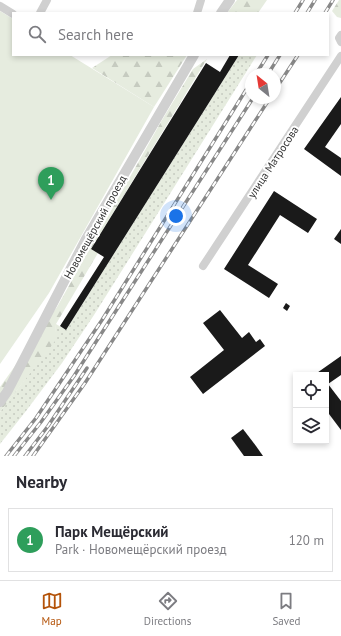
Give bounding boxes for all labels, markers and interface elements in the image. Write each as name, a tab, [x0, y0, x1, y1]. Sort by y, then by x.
search box	[12, 12, 329, 56]
icon: search	[26, 23, 48, 45]
text: Search here	[58, 25, 134, 44]
north arrow	[245, 68, 281, 104]
street label: улица Матросова	[245, 123, 301, 201]
pin: 1	[38, 167, 64, 200]
street label: Новомещёрский проезд	[61, 173, 129, 281]
your location	[166, 206, 186, 226]
map controls	[293, 372, 329, 444]
button: locate	[293, 372, 329, 408]
button: layers	[293, 408, 329, 444]
text: Nearby	[16, 471, 67, 493]
text: Парк Мещёрский	[55, 522, 169, 541]
text: 1	[26, 532, 34, 549]
text: 120 m	[289, 532, 324, 549]
text: Park · Новомещёрский проезд	[55, 541, 227, 558]
tab: Map	[41, 590, 63, 628]
tab: Directions	[144, 590, 191, 628]
tab: Saved	[272, 590, 300, 628]

